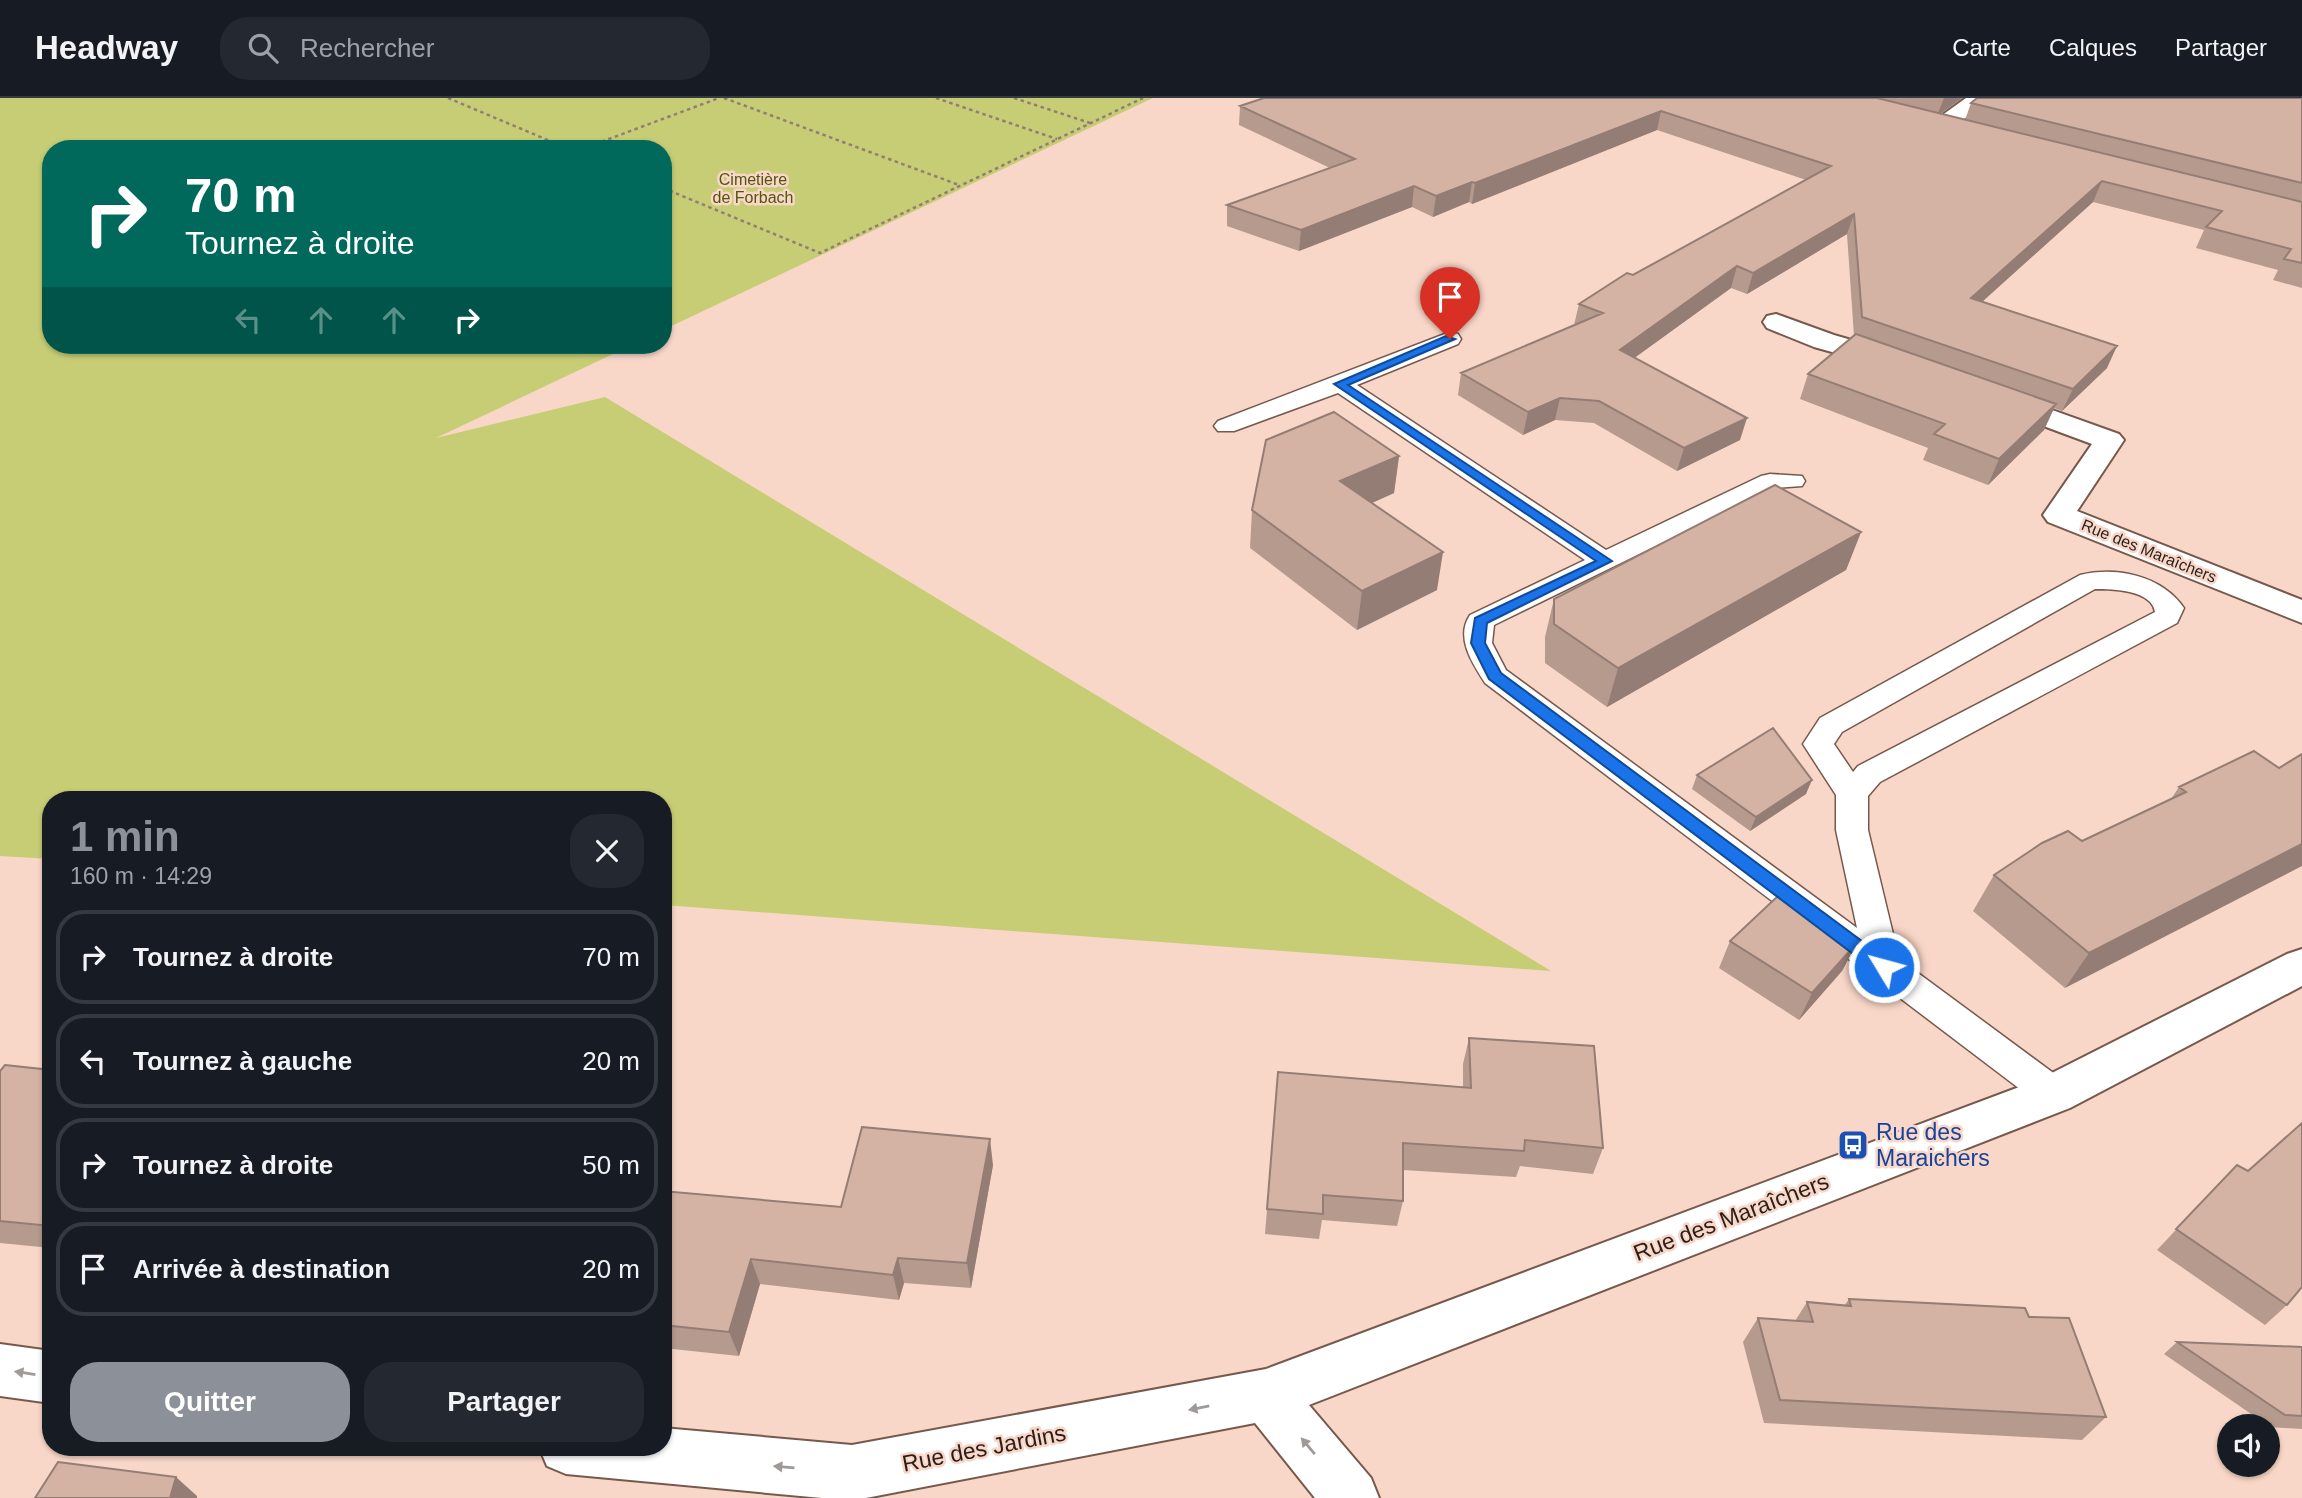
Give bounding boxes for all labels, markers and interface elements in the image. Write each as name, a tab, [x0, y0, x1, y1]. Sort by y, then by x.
search box	[220, 17, 710, 80]
text: Headway	[35, 29, 178, 66]
icon: search	[244, 29, 282, 67]
text: Rechercher	[300, 33, 434, 63]
text: Carte	[1952, 34, 2011, 61]
text: Calques	[2049, 34, 2137, 61]
text: Partager	[2175, 34, 2267, 61]
icon: right	[70, 168, 161, 259]
text: 70 m	[185, 168, 297, 222]
park label: Cimetière de Forbach	[713, 171, 793, 206]
text: Tournez à droite	[185, 225, 414, 261]
pin	[1420, 267, 1480, 339]
icon: arrive	[1431, 278, 1469, 316]
icon: left	[229, 301, 267, 339]
icon: ahead	[302, 301, 340, 339]
icon: ahead	[375, 301, 413, 339]
icon: right	[448, 301, 486, 339]
street label: Rue des Maraîchers	[2079, 516, 2219, 586]
text: 1 min	[70, 813, 180, 860]
button: close	[570, 814, 644, 888]
text: 160 m · 14:29	[70, 863, 212, 889]
position arrow	[1847, 930, 1921, 1004]
icon: right	[74, 938, 112, 976]
text: Tournez à droite	[133, 942, 333, 972]
text: 70 m	[582, 942, 640, 972]
icon: left	[74, 1042, 112, 1080]
text: Tournez à gauche	[133, 1046, 352, 1076]
text: 20 m	[582, 1046, 640, 1076]
place label: Rue des Maraichers	[1876, 1119, 1990, 1171]
bus stop icon: Rue des Maraichers	[1836, 1128, 1870, 1162]
icon: right	[74, 1146, 112, 1184]
text: Tournez à droite	[133, 1150, 333, 1180]
text: 50 m	[582, 1150, 640, 1180]
street label: Rue des Maraîchers	[1630, 1168, 1832, 1266]
icon: arrive	[74, 1250, 112, 1288]
text: Arrivée à destination	[133, 1254, 390, 1284]
text: 20 m	[582, 1254, 640, 1284]
button: Quitter	[70, 1362, 350, 1442]
button: Partager	[364, 1362, 644, 1442]
one-way arrow	[14, 1368, 36, 1379]
one-way arrow	[1188, 1402, 1210, 1413]
map controls	[2217, 1414, 2280, 1477]
button: sound	[2217, 1414, 2280, 1477]
street label: Rue des Jardins	[900, 1419, 1068, 1477]
one-way arrow	[1301, 1438, 1316, 1455]
one-way arrow	[773, 1461, 795, 1472]

